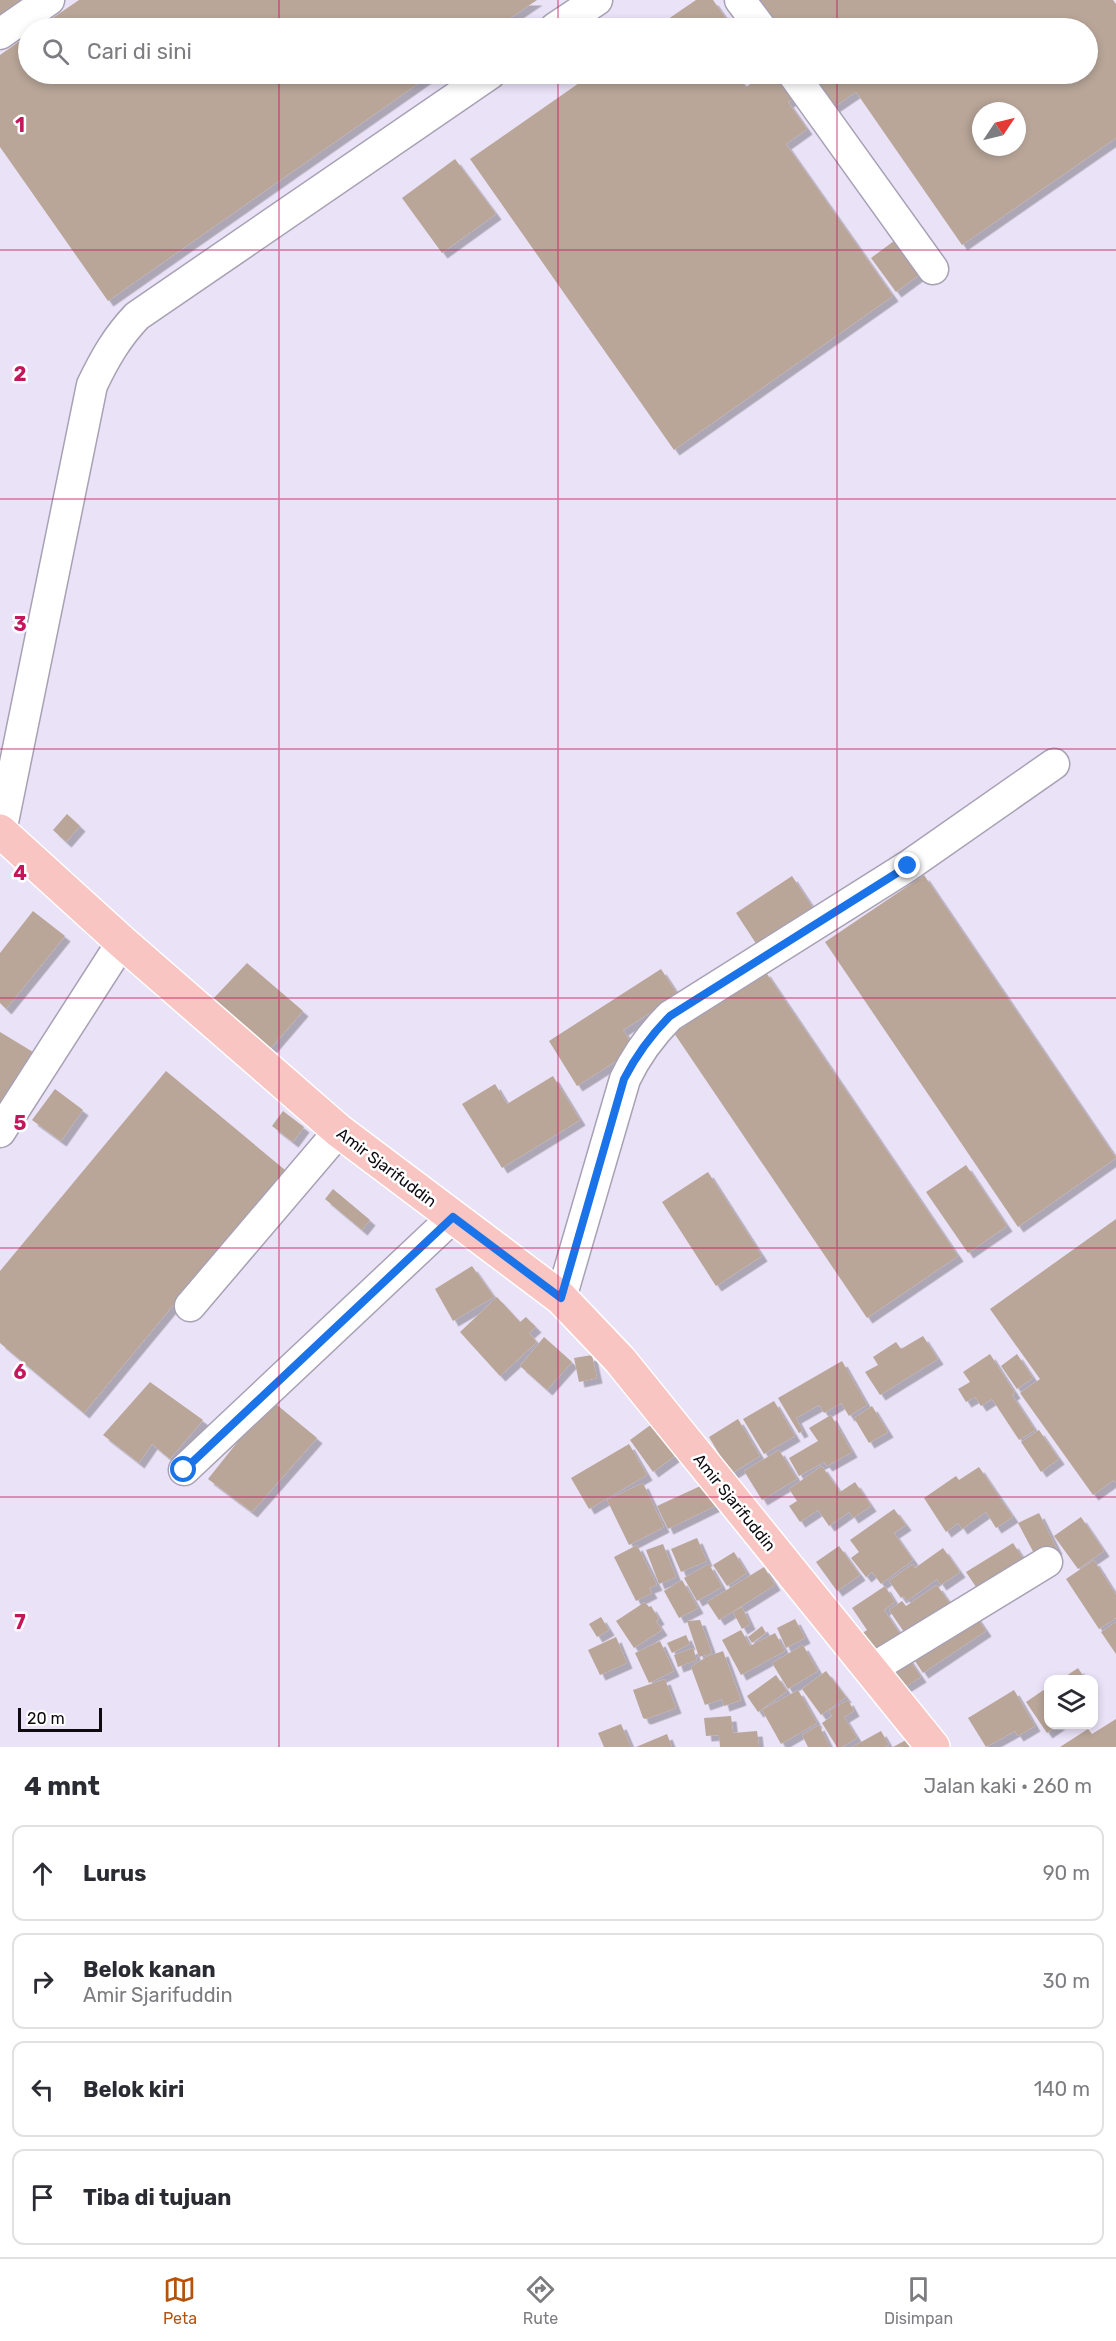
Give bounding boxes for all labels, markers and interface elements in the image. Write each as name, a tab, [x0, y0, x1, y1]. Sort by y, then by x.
search box	[18, 18, 1098, 84]
icon: search	[39, 35, 72, 68]
text: Cari di sini	[87, 38, 192, 65]
north arrow	[972, 102, 1026, 156]
text: 1	[15, 113, 25, 137]
text: 2	[14, 362, 27, 386]
text: 3	[13, 612, 27, 636]
route end	[894, 852, 920, 878]
text: 4	[13, 861, 27, 885]
text: 5	[14, 1111, 27, 1135]
street label: Amir Sjarifuddin	[333, 1124, 440, 1211]
text: 6	[13, 1360, 27, 1384]
street label: Amir Sjarifuddin	[690, 1450, 780, 1555]
route start	[170, 1456, 196, 1482]
text: 7	[14, 1610, 26, 1634]
map controls	[1044, 1675, 1098, 1729]
button: layers	[1044, 1675, 1098, 1729]
scale bar	[18, 1705, 102, 1732]
text: 20 m	[27, 1709, 65, 1728]
text: 4 mnt	[24, 1771, 100, 1802]
text: Jalan kaki · 260 m	[924, 1774, 1092, 1798]
icon: ahead	[26, 1857, 59, 1890]
text: Lurus	[83, 1860, 146, 1887]
text: 90 m	[1043, 1861, 1090, 1885]
text: Belok kanan	[83, 1956, 216, 1983]
icon: right	[26, 1965, 59, 1998]
text: 30 m	[1043, 1969, 1090, 1993]
text: Amir Sjarifuddin	[83, 1983, 233, 2007]
icon: left	[26, 2073, 59, 2106]
text: Belok kiri	[83, 2076, 184, 2103]
text: 140 m	[1034, 2077, 1090, 2101]
icon: arrive	[26, 2181, 59, 2214]
text: Tiba di tujuan	[83, 2184, 231, 2211]
tab: Peta	[163, 2273, 197, 2328]
tab: Rute	[523, 2273, 558, 2328]
tab: Disimpan	[884, 2273, 953, 2328]

